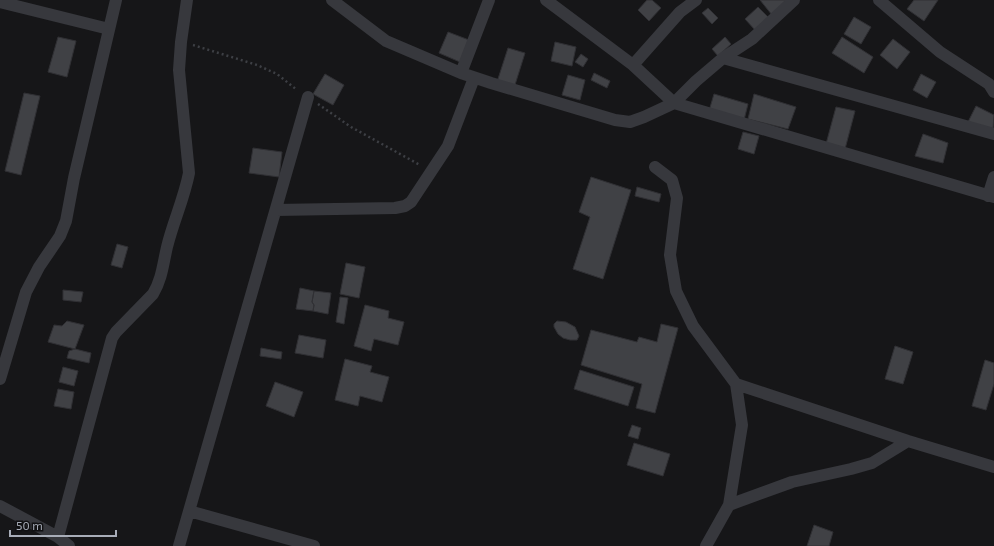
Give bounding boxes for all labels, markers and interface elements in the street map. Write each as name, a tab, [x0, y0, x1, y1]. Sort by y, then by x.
scale bar	[10, 512, 116, 538]
text: 50 m	[16, 518, 43, 532]

